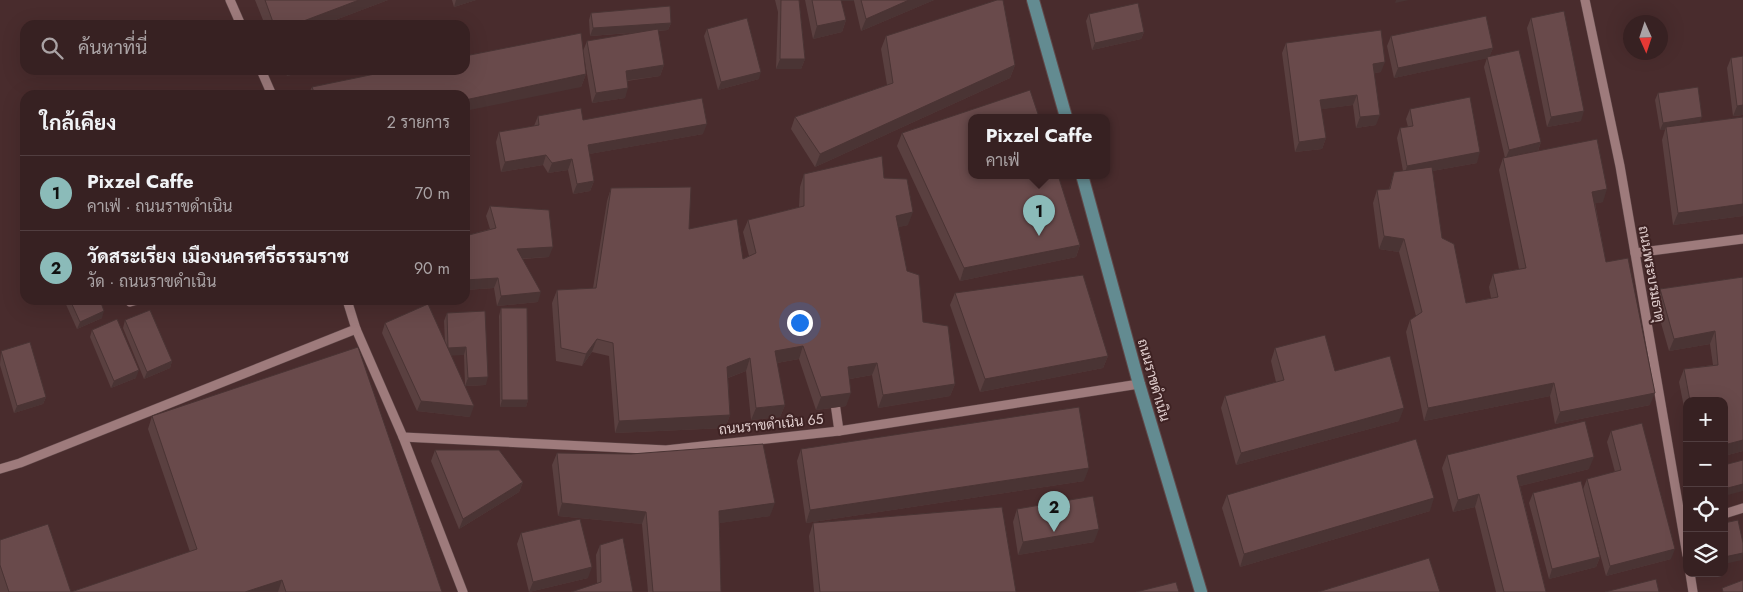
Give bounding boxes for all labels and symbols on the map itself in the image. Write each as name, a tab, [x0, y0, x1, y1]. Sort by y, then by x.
north arrow	[1623, 15, 1668, 60]
pin: 1	[1023, 195, 1055, 236]
street label: ถนนพระบรมธาตุ	[1634, 224, 1670, 324]
your location	[787, 310, 813, 336]
street label: ถนนราขดำเนิน	[1133, 336, 1175, 424]
street label: ถนนราขดำเนิน 65	[718, 409, 824, 439]
pin: 2	[1038, 491, 1070, 532]

